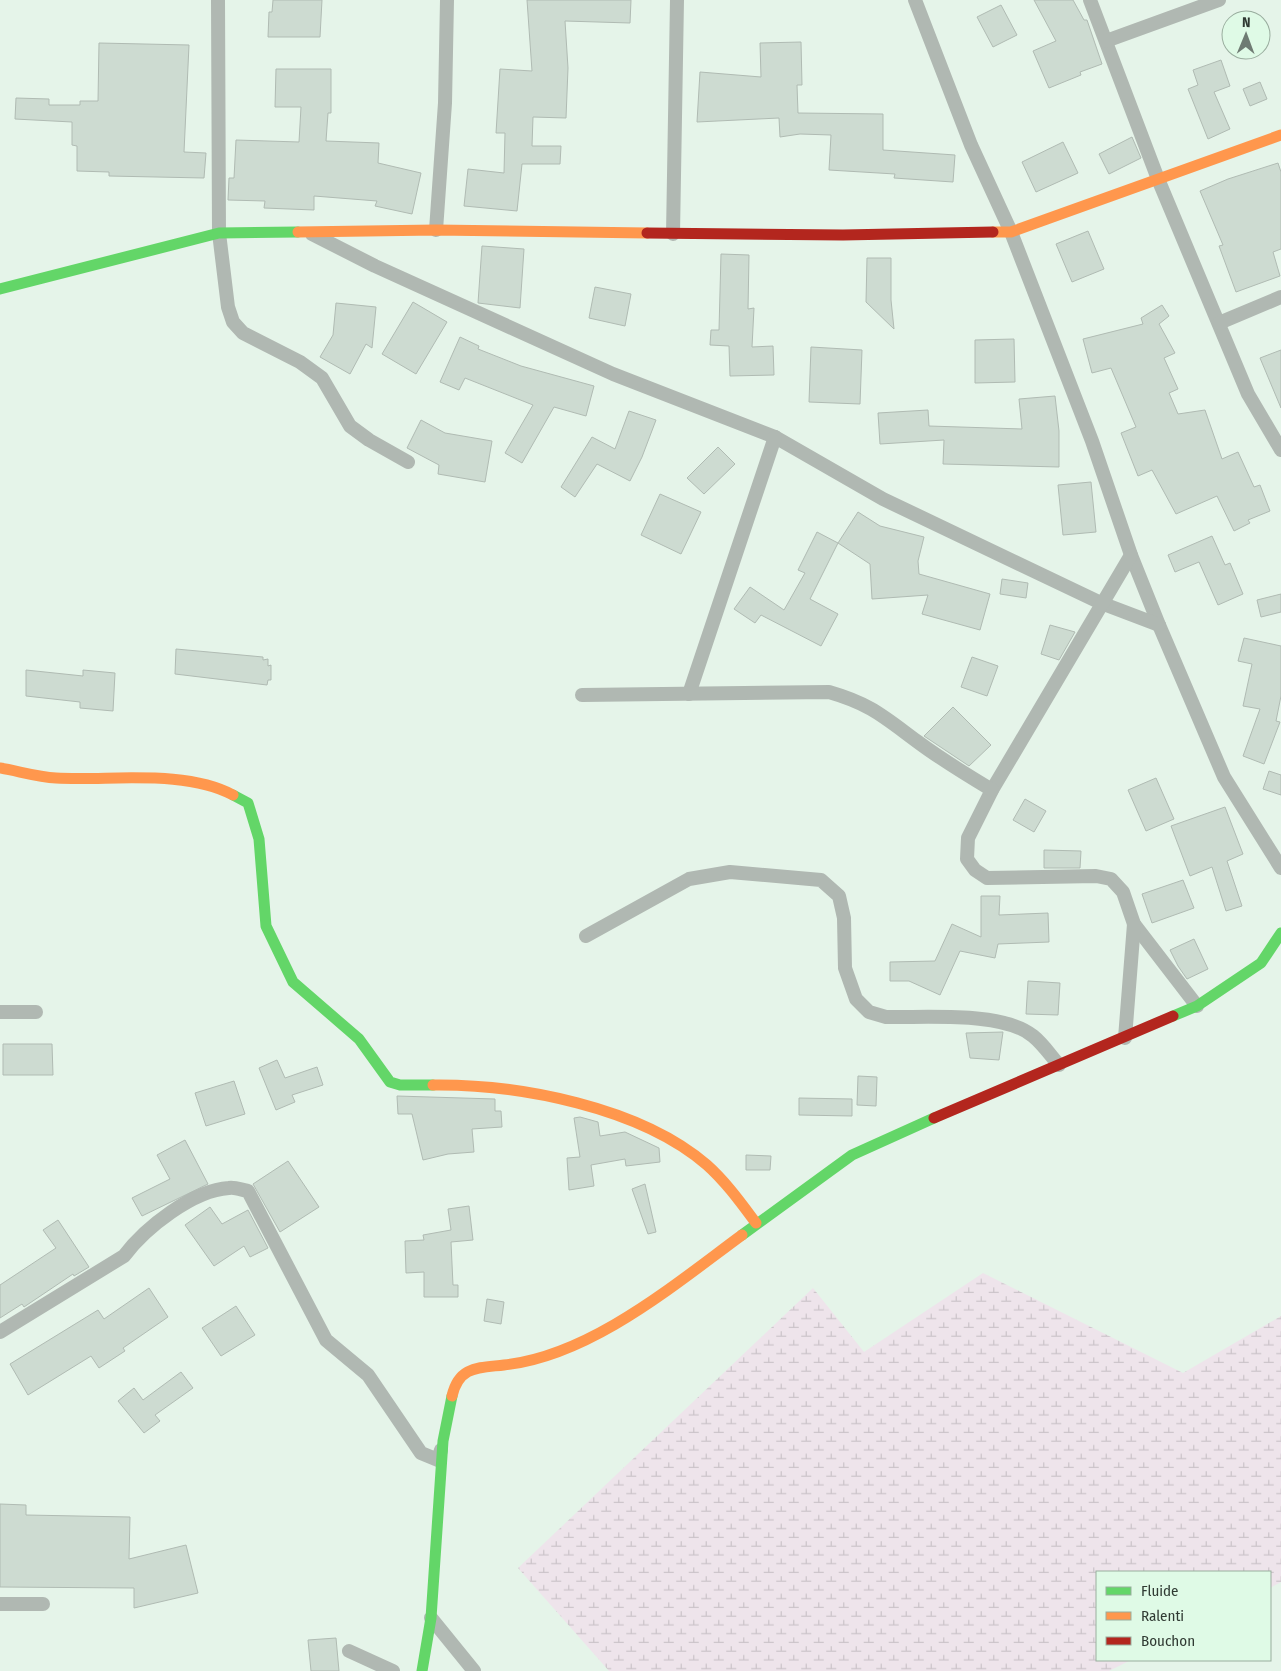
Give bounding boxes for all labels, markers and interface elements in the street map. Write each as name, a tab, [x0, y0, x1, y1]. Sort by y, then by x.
north arrow	[1221, 10, 1271, 60]
text: N	[1242, 14, 1251, 31]
legend	[1096, 1571, 1271, 1661]
text: Fluide	[1141, 1582, 1178, 1600]
text: Ralenti	[1141, 1607, 1184, 1625]
text: Bouchon	[1141, 1632, 1195, 1650]

